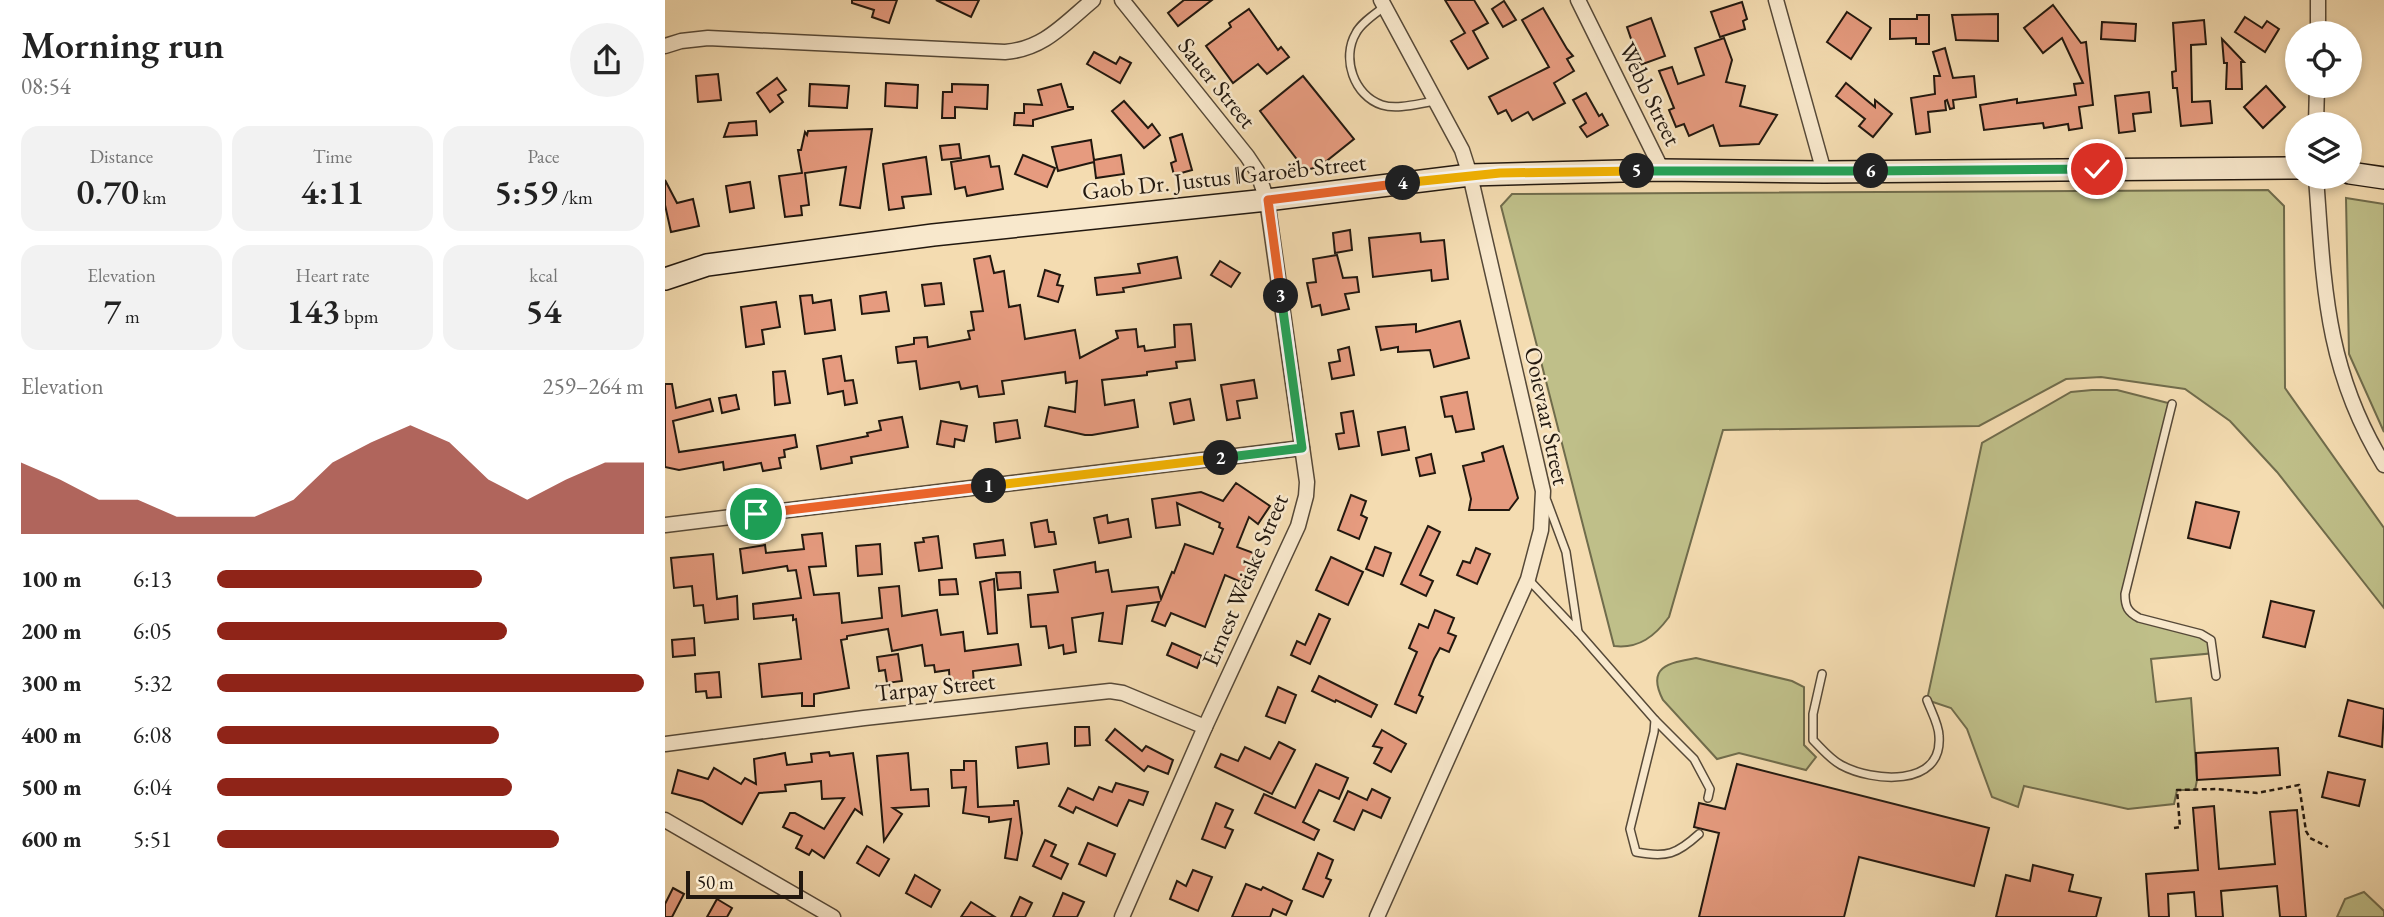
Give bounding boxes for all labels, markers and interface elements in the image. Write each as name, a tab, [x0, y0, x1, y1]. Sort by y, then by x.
text: Morning run	[21, 20, 224, 69]
map controls	[2285, 21, 2362, 189]
button: locate	[2285, 21, 2362, 98]
button: share	[570, 23, 644, 97]
street label: Sauer Street	[1171, 31, 1264, 135]
street label: Webb Street	[1612, 37, 1689, 151]
text: 08:54	[21, 71, 71, 101]
button: layers	[2285, 112, 2362, 189]
pin	[2067, 139, 2127, 199]
text: Distance	[90, 144, 153, 169]
text: Time	[313, 144, 352, 169]
text: Pace	[528, 144, 559, 169]
street label: Gaob Dr. Justus ǁGaroëb Street	[1081, 146, 1368, 207]
icon: check	[2078, 150, 2116, 188]
pin: 5	[1619, 154, 1655, 188]
pin: 6	[1853, 154, 1889, 188]
text: 5	[1631, 158, 1642, 183]
text: 6	[1865, 158, 1876, 183]
pin: 4	[1385, 166, 1421, 200]
text: 0.70	[77, 169, 139, 214]
text: 4:11	[301, 169, 364, 214]
text: 5:59	[494, 169, 558, 214]
text: 4	[1397, 170, 1408, 195]
text: km	[139, 185, 166, 210]
text: /km	[558, 185, 593, 210]
text: Elevation	[87, 263, 156, 288]
text: Heart rate	[296, 263, 369, 288]
text: kcal	[529, 263, 558, 288]
pin: 3	[1263, 278, 1299, 314]
text: 3	[1275, 283, 1286, 308]
text: 7	[103, 288, 121, 333]
text: 143	[286, 288, 340, 333]
text: 54	[526, 288, 561, 333]
text: m	[121, 304, 140, 329]
text: bpm	[340, 304, 379, 329]
street label: Ooievaar Street	[1518, 344, 1577, 488]
text: Elevation	[21, 371, 104, 401]
text: 259–264 m	[543, 371, 644, 401]
pin: 2	[1203, 440, 1239, 476]
text: 2	[1215, 445, 1226, 470]
pin: 1	[971, 468, 1007, 504]
text: 1	[983, 473, 994, 498]
pin	[726, 484, 786, 544]
street label: Ernest Weiske Street	[1194, 488, 1295, 671]
icon: arrive	[737, 495, 775, 533]
text: 100 m	[21, 564, 82, 594]
text: 6:13	[133, 564, 172, 594]
text: 200 m	[21, 616, 82, 646]
text: 6:05	[133, 616, 172, 646]
street label: Tarpay Street	[873, 665, 997, 708]
text: 300 m	[21, 668, 82, 698]
text: 5:32	[133, 668, 172, 698]
text: 400 m	[21, 720, 82, 750]
text: 6:08	[133, 720, 172, 750]
text: 500 m	[21, 772, 82, 802]
text: 6:04	[133, 772, 172, 802]
text: 600 m	[21, 824, 82, 854]
text: 5:51	[133, 824, 172, 854]
scale bar	[686, 868, 803, 900]
text: 50 m	[697, 870, 734, 895]

